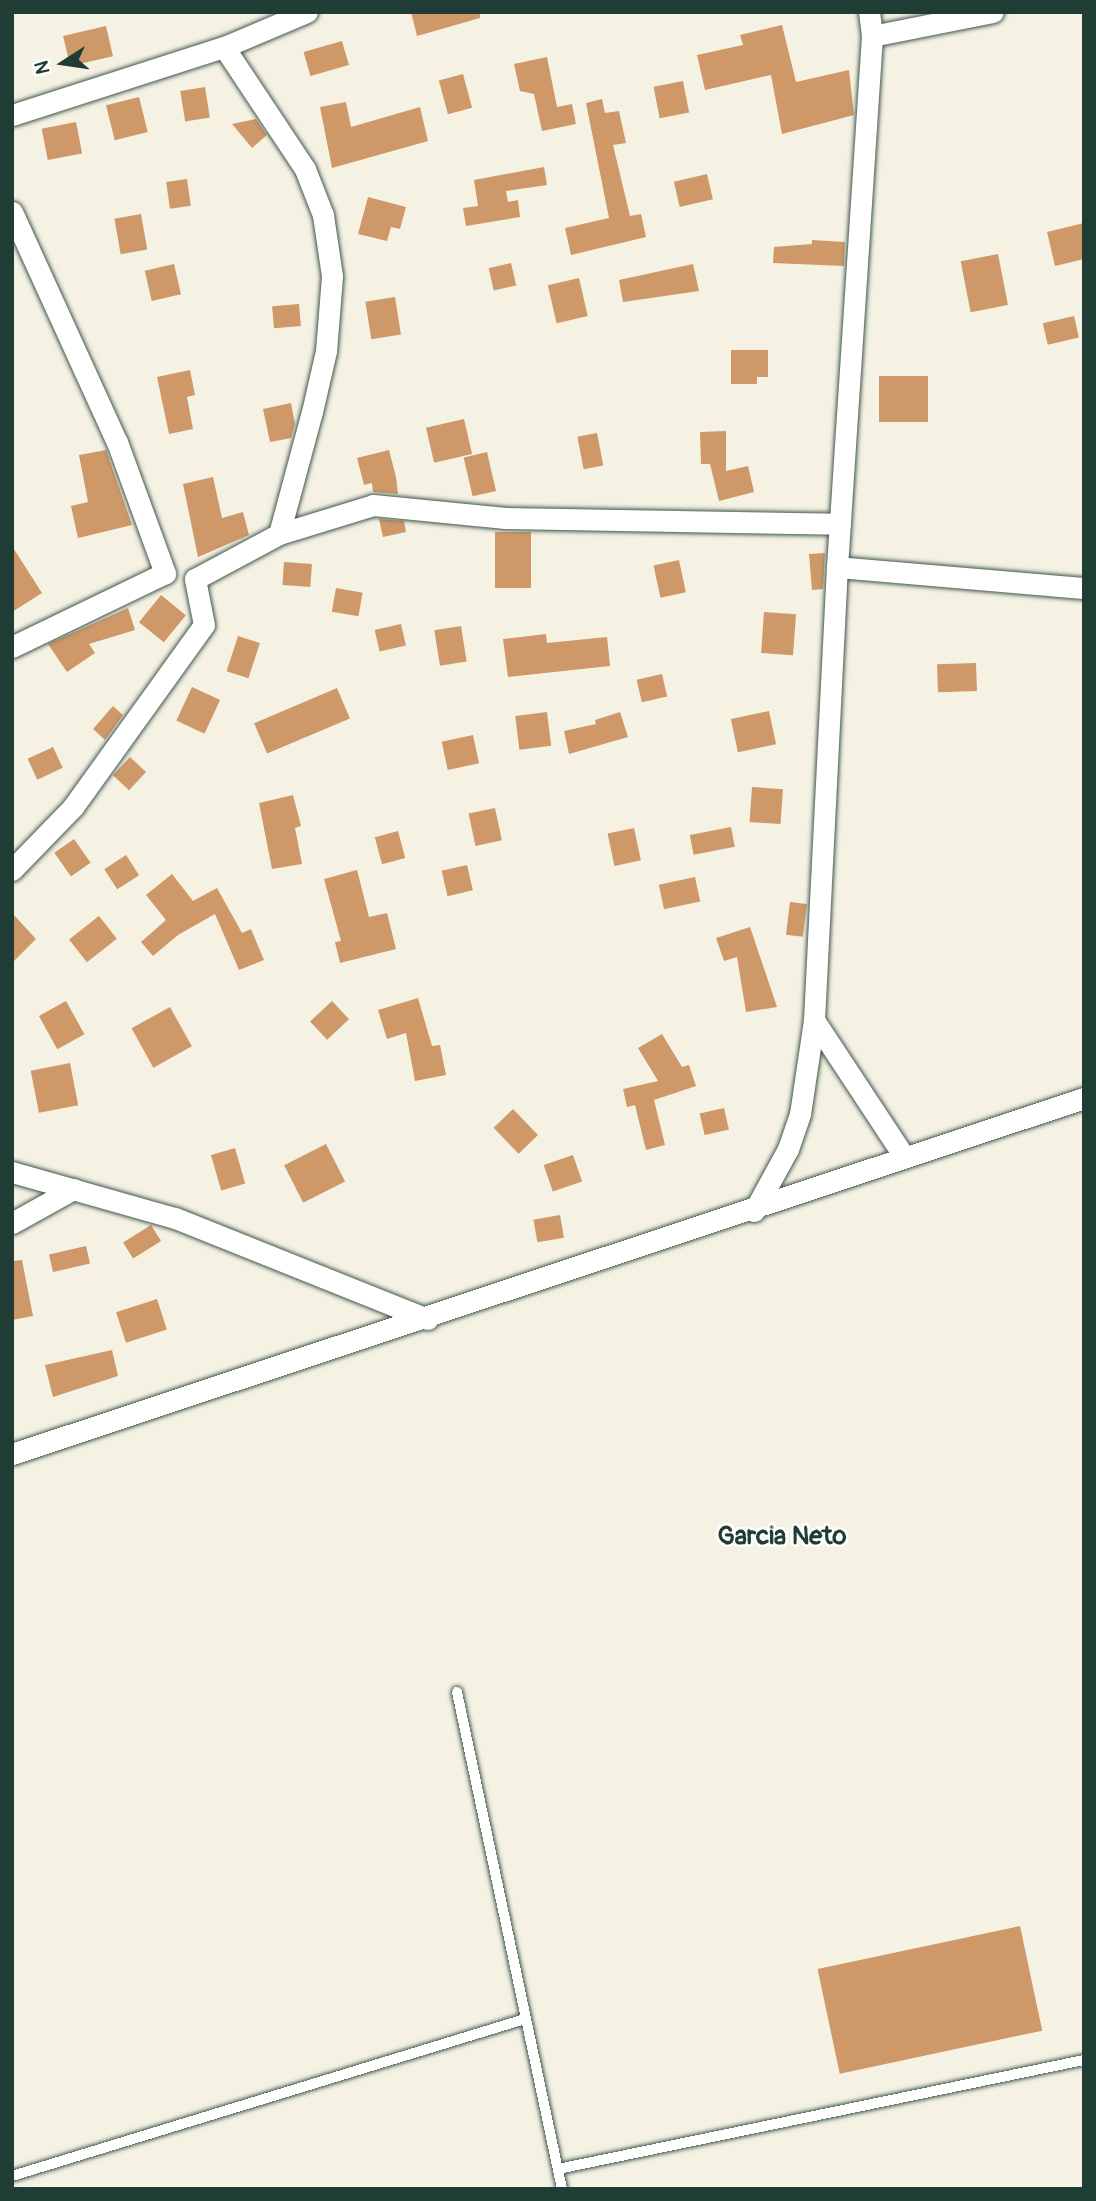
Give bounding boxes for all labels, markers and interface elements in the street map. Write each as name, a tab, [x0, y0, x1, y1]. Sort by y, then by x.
north arrow	[28, 28, 98, 98]
text: N	[29, 59, 56, 76]
district label: Garcia Neto	[717, 1521, 847, 1553]

